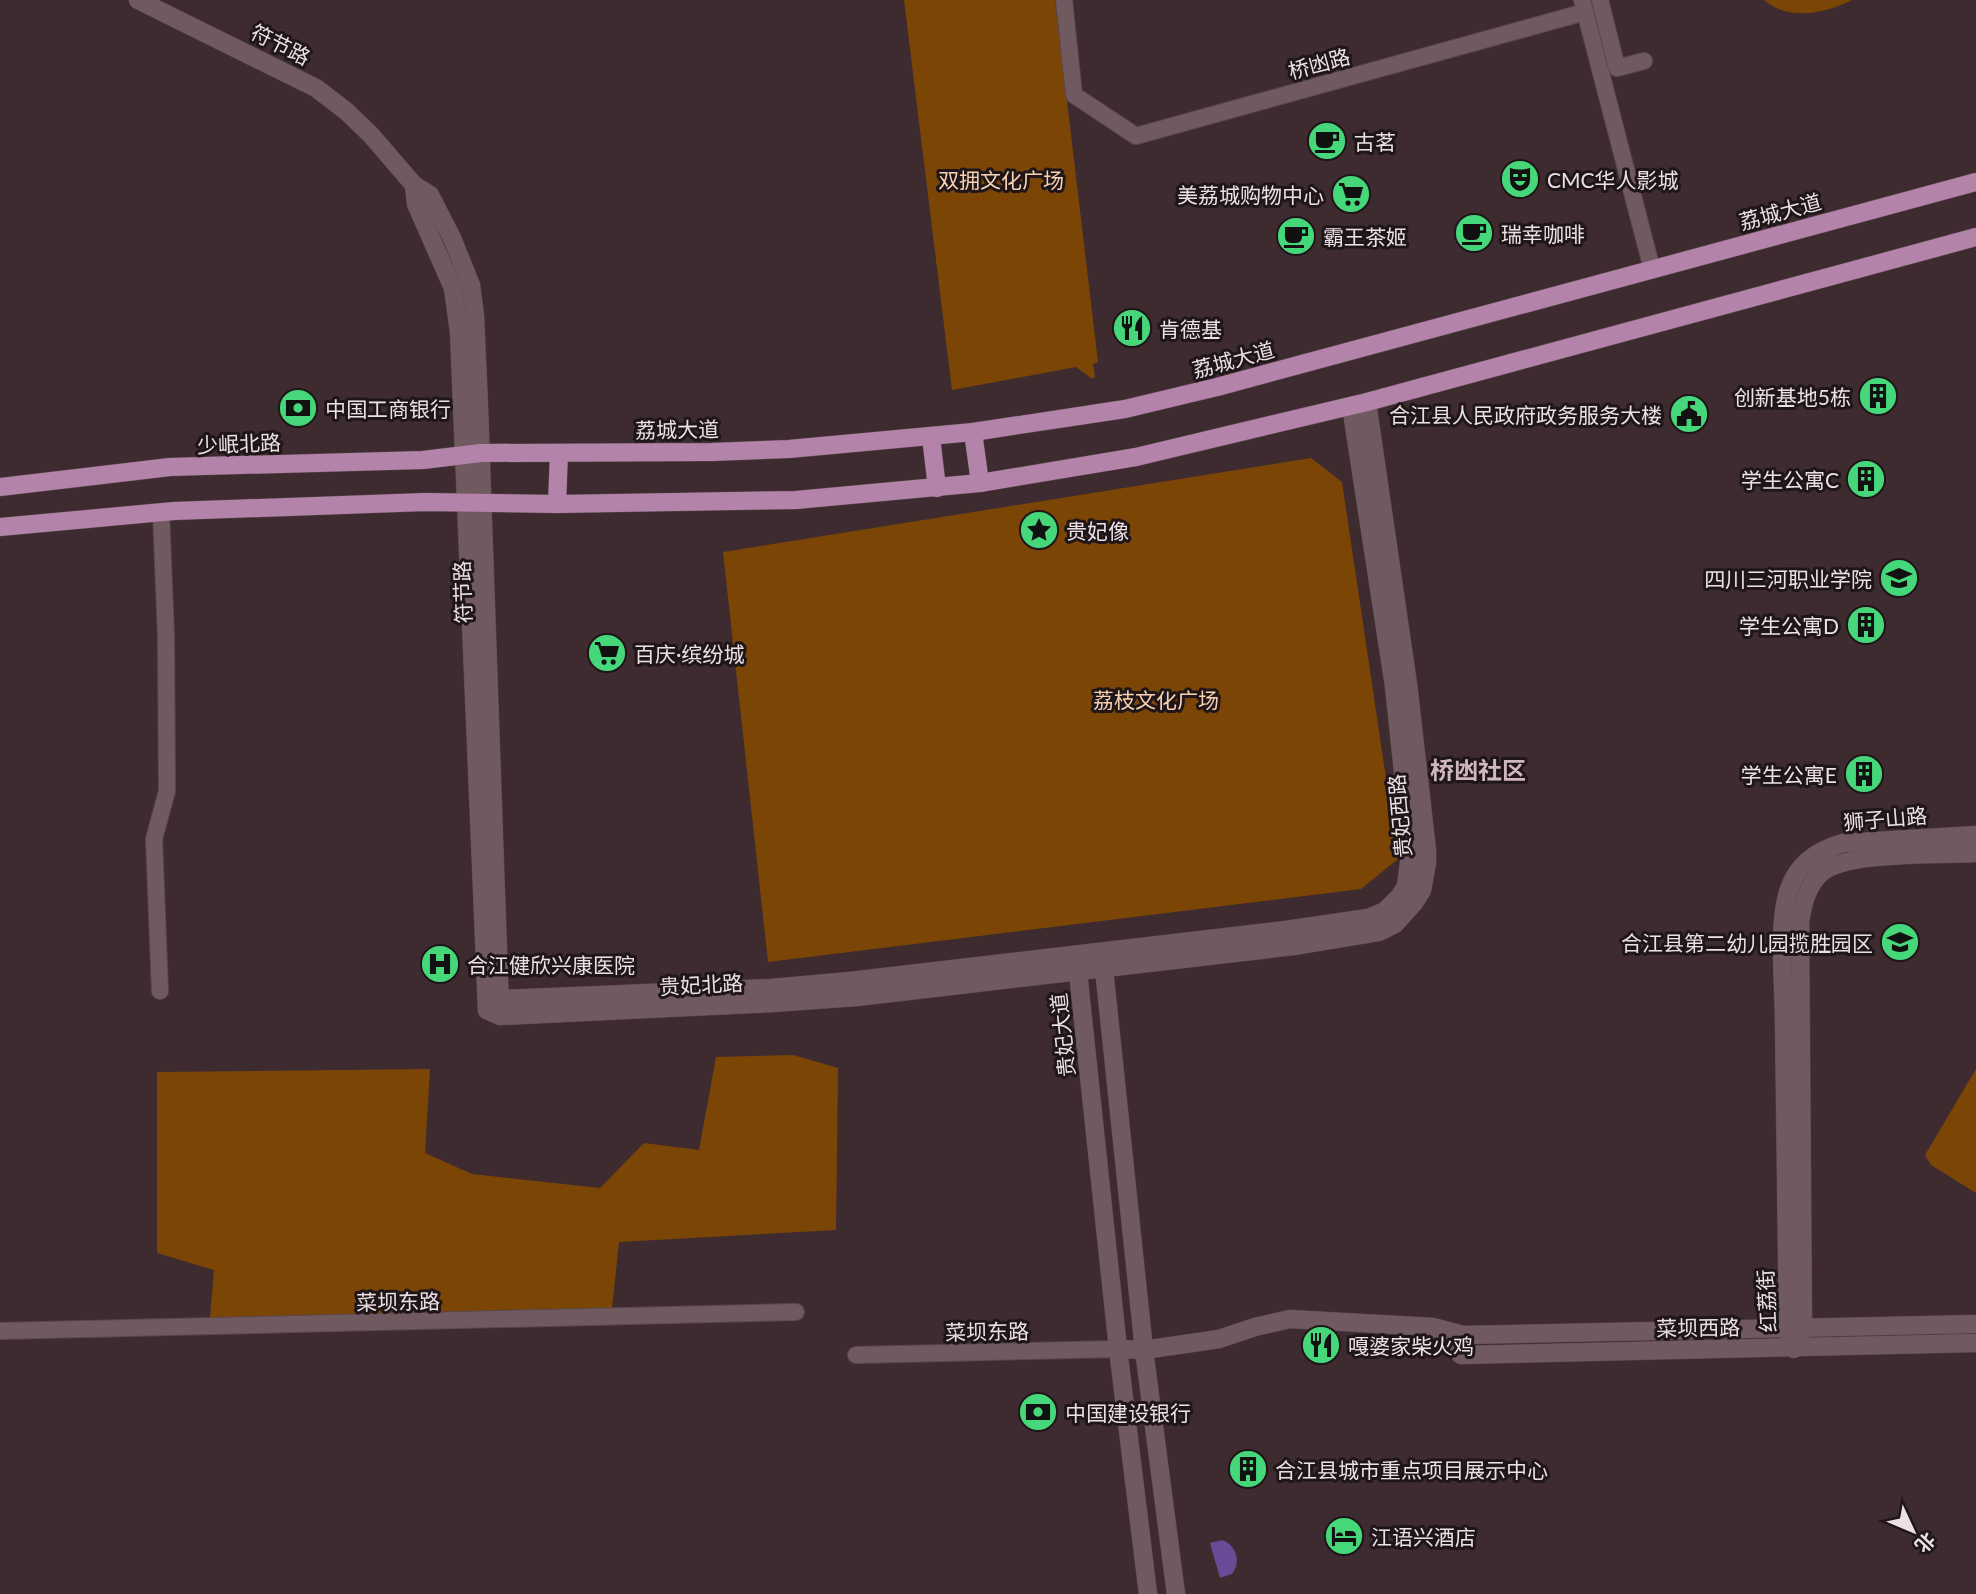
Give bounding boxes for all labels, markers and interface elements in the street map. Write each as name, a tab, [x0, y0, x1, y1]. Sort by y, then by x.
street label: 符节路	[247, 19, 315, 69]
street label: 桥凼路	[1285, 43, 1353, 83]
cafe icon: 古茗	[1306, 120, 1348, 162]
place label: 古茗	[1354, 129, 1396, 154]
theatre icon: CMC华人影城	[1499, 158, 1541, 200]
park label: 双拥文化广场	[938, 167, 1064, 192]
place label: CMC华人影城	[1547, 167, 1679, 192]
supermarket icon: 美荔城购物中心	[1330, 173, 1372, 215]
place label: 美荔城购物中心	[1177, 182, 1324, 207]
street label: 荔城大道	[1736, 188, 1824, 234]
cafe icon: 瑞幸咖啡	[1453, 212, 1495, 254]
cafe icon: 霸王茶姬	[1275, 215, 1317, 257]
place label: 瑞幸咖啡	[1501, 221, 1585, 246]
place label: 霸王茶姬	[1323, 224, 1407, 249]
restaurant icon: 肯德基	[1111, 307, 1153, 349]
place label: 肯德基	[1159, 316, 1222, 341]
street label: 荔城大道	[1189, 336, 1277, 382]
building icon: 创新基地5栋	[1857, 375, 1899, 417]
place label: 创新基地5栋	[1734, 384, 1851, 409]
bank icon: 中国工商银行	[277, 387, 319, 429]
public building icon: 合江县人民政府政务服务大楼	[1668, 393, 1710, 435]
place label: 中国工商银行	[325, 396, 451, 421]
place label: 合江县人民政府政务服务大楼	[1389, 402, 1662, 427]
street label: 荔城大道	[635, 416, 719, 442]
street label: 少岷北路	[197, 429, 281, 457]
building icon: 学生公寓C	[1845, 458, 1887, 500]
place label: 学生公寓C	[1741, 467, 1839, 492]
place icon: 贵妃像	[1018, 509, 1060, 551]
place label: 贵妃像	[1066, 518, 1129, 543]
school or university icon: 四川三河职业学院	[1878, 557, 1920, 599]
street label: 符节路	[448, 560, 476, 624]
place label: 四川三河职业学院	[1704, 566, 1872, 591]
building icon: 学生公寓D	[1845, 604, 1887, 646]
place label: 学生公寓D	[1739, 613, 1839, 638]
supermarket icon: 百庆·缤纷城	[586, 632, 628, 674]
place label: 百庆·缤纷城	[634, 641, 744, 666]
park label: 荔枝文化广场	[1093, 687, 1219, 712]
building icon: 学生公寓E	[1843, 753, 1885, 795]
district label: 桥凼社区	[1430, 755, 1526, 784]
place label: 学生公寓E	[1741, 762, 1837, 787]
street label: 贵妃西路	[1383, 773, 1415, 859]
street label: 狮子山路	[1842, 802, 1928, 834]
school or university icon: 合江县第二幼儿园揽胜园区	[1879, 921, 1921, 963]
place label: 合江县第二幼儿园揽胜园区	[1621, 930, 1873, 955]
hospital icon: 合江健欣兴康医院	[419, 943, 461, 985]
place label: 合江健欣兴康医院	[467, 952, 635, 977]
street label: 贵妃北路	[658, 969, 744, 999]
street label: 贵妃大道	[1045, 992, 1079, 1078]
street label: 红荔街	[1752, 1269, 1780, 1333]
street label: 菜坝东路	[356, 1288, 440, 1314]
street label: 菜坝西路	[1656, 1314, 1740, 1340]
street label: 菜坝东路	[945, 1318, 1029, 1344]
restaurant icon: 嘎婆家柴火鸡	[1300, 1324, 1342, 1366]
place label: 嘎婆家柴火鸡	[1348, 1333, 1474, 1358]
bank icon: 中国建设银行	[1017, 1391, 1059, 1433]
place label: 中国建设银行	[1065, 1400, 1191, 1425]
building icon: 合江县城市重点项目展示中心	[1227, 1448, 1269, 1490]
place label: 合江县城市重点项目展示中心	[1275, 1457, 1548, 1482]
north arrow	[1878, 1496, 1948, 1566]
hotel icon: 江语兴酒店	[1323, 1515, 1365, 1557]
place label: 江语兴酒店	[1371, 1524, 1476, 1549]
text: 北	[1911, 1528, 1940, 1558]

